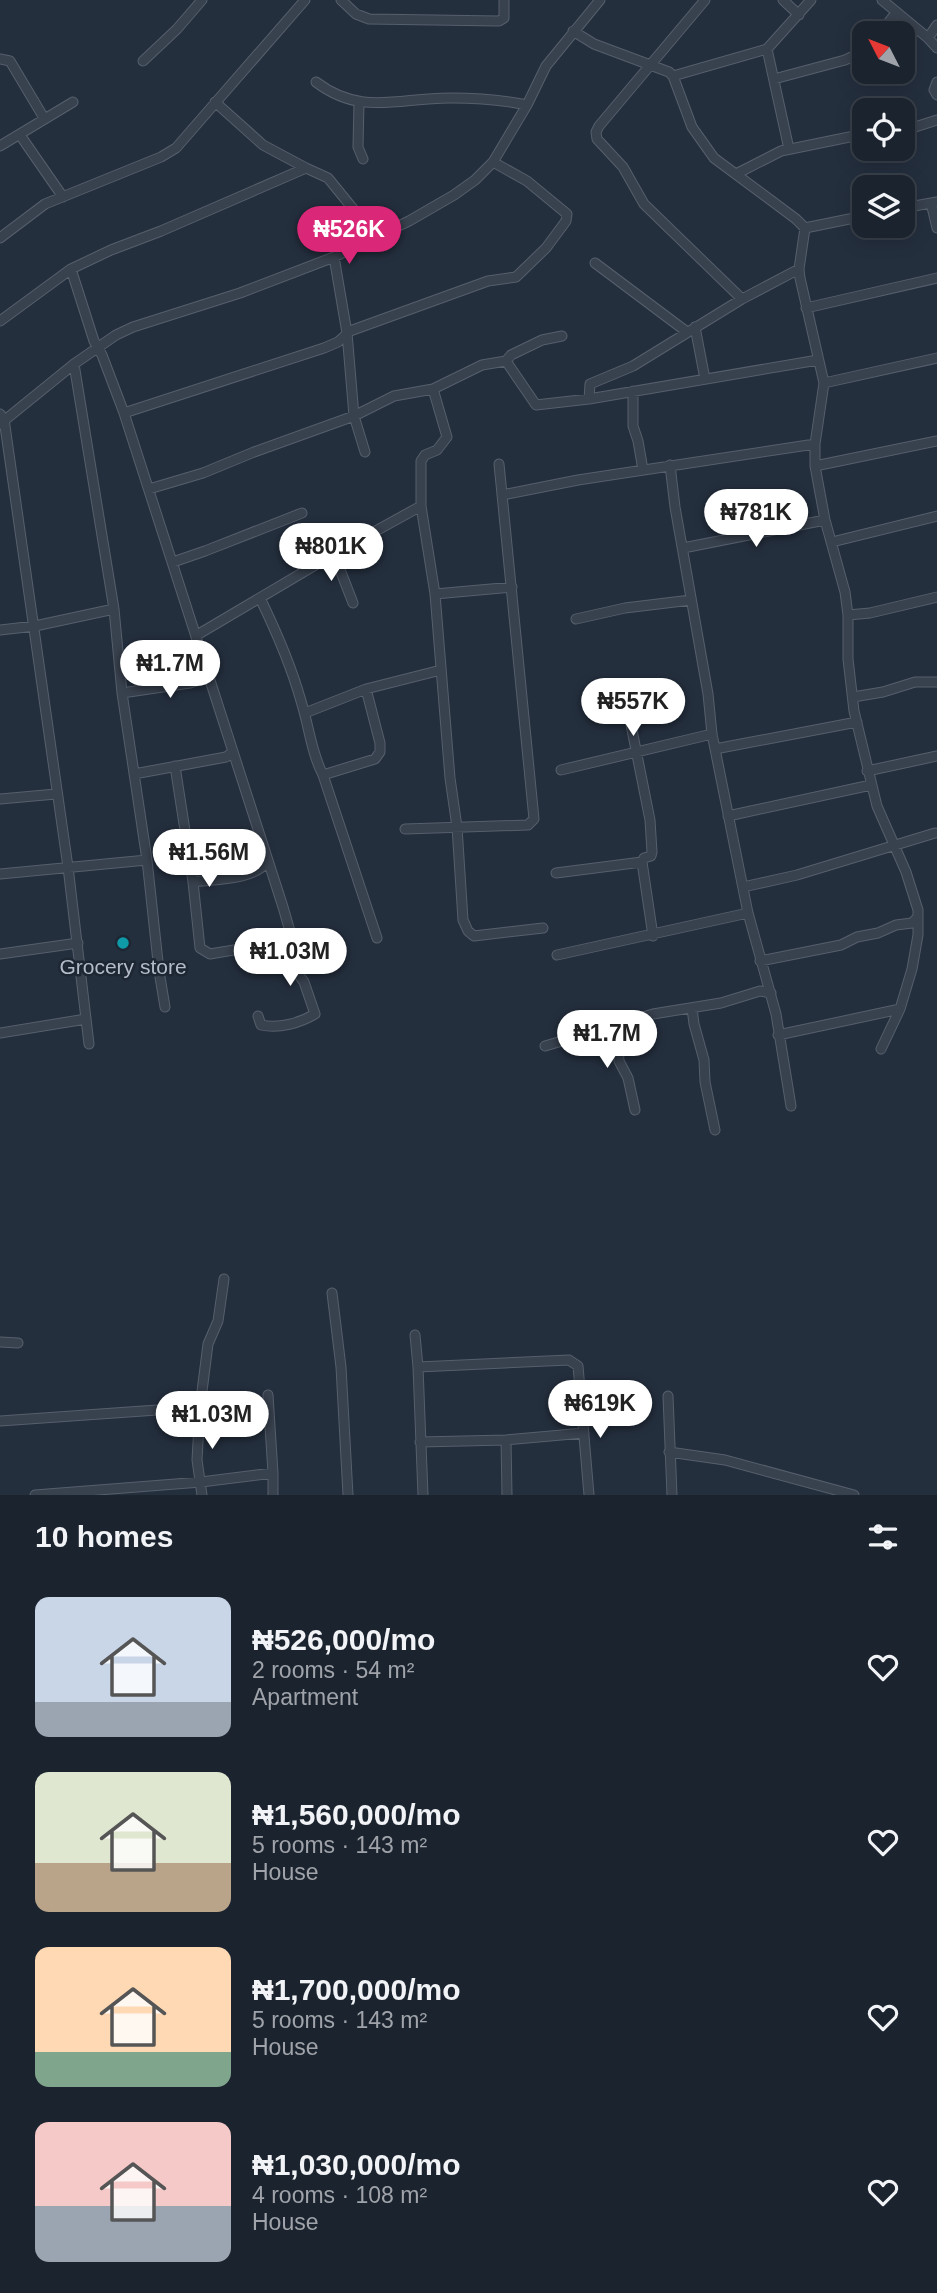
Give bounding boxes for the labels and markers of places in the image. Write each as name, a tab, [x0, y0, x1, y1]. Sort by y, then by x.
pin: ₦526K	[300, 206, 398, 266]
pin: ₦781K	[707, 490, 805, 549]
pin: ₦801K	[282, 524, 380, 583]
pin: ₦1.7M	[121, 640, 219, 700]
pin: ₦557K	[584, 678, 682, 738]
pin: ₦1.56M	[152, 830, 266, 889]
pin: ₦1.03M	[233, 928, 347, 988]
marker: Grocery store	[115, 935, 131, 951]
place label: Grocery store	[59, 955, 187, 978]
pin: ₦1.7M	[558, 1010, 656, 1070]
pin: ₦619K	[551, 1380, 649, 1440]
pin: ₦1.03M	[155, 1392, 269, 1451]

